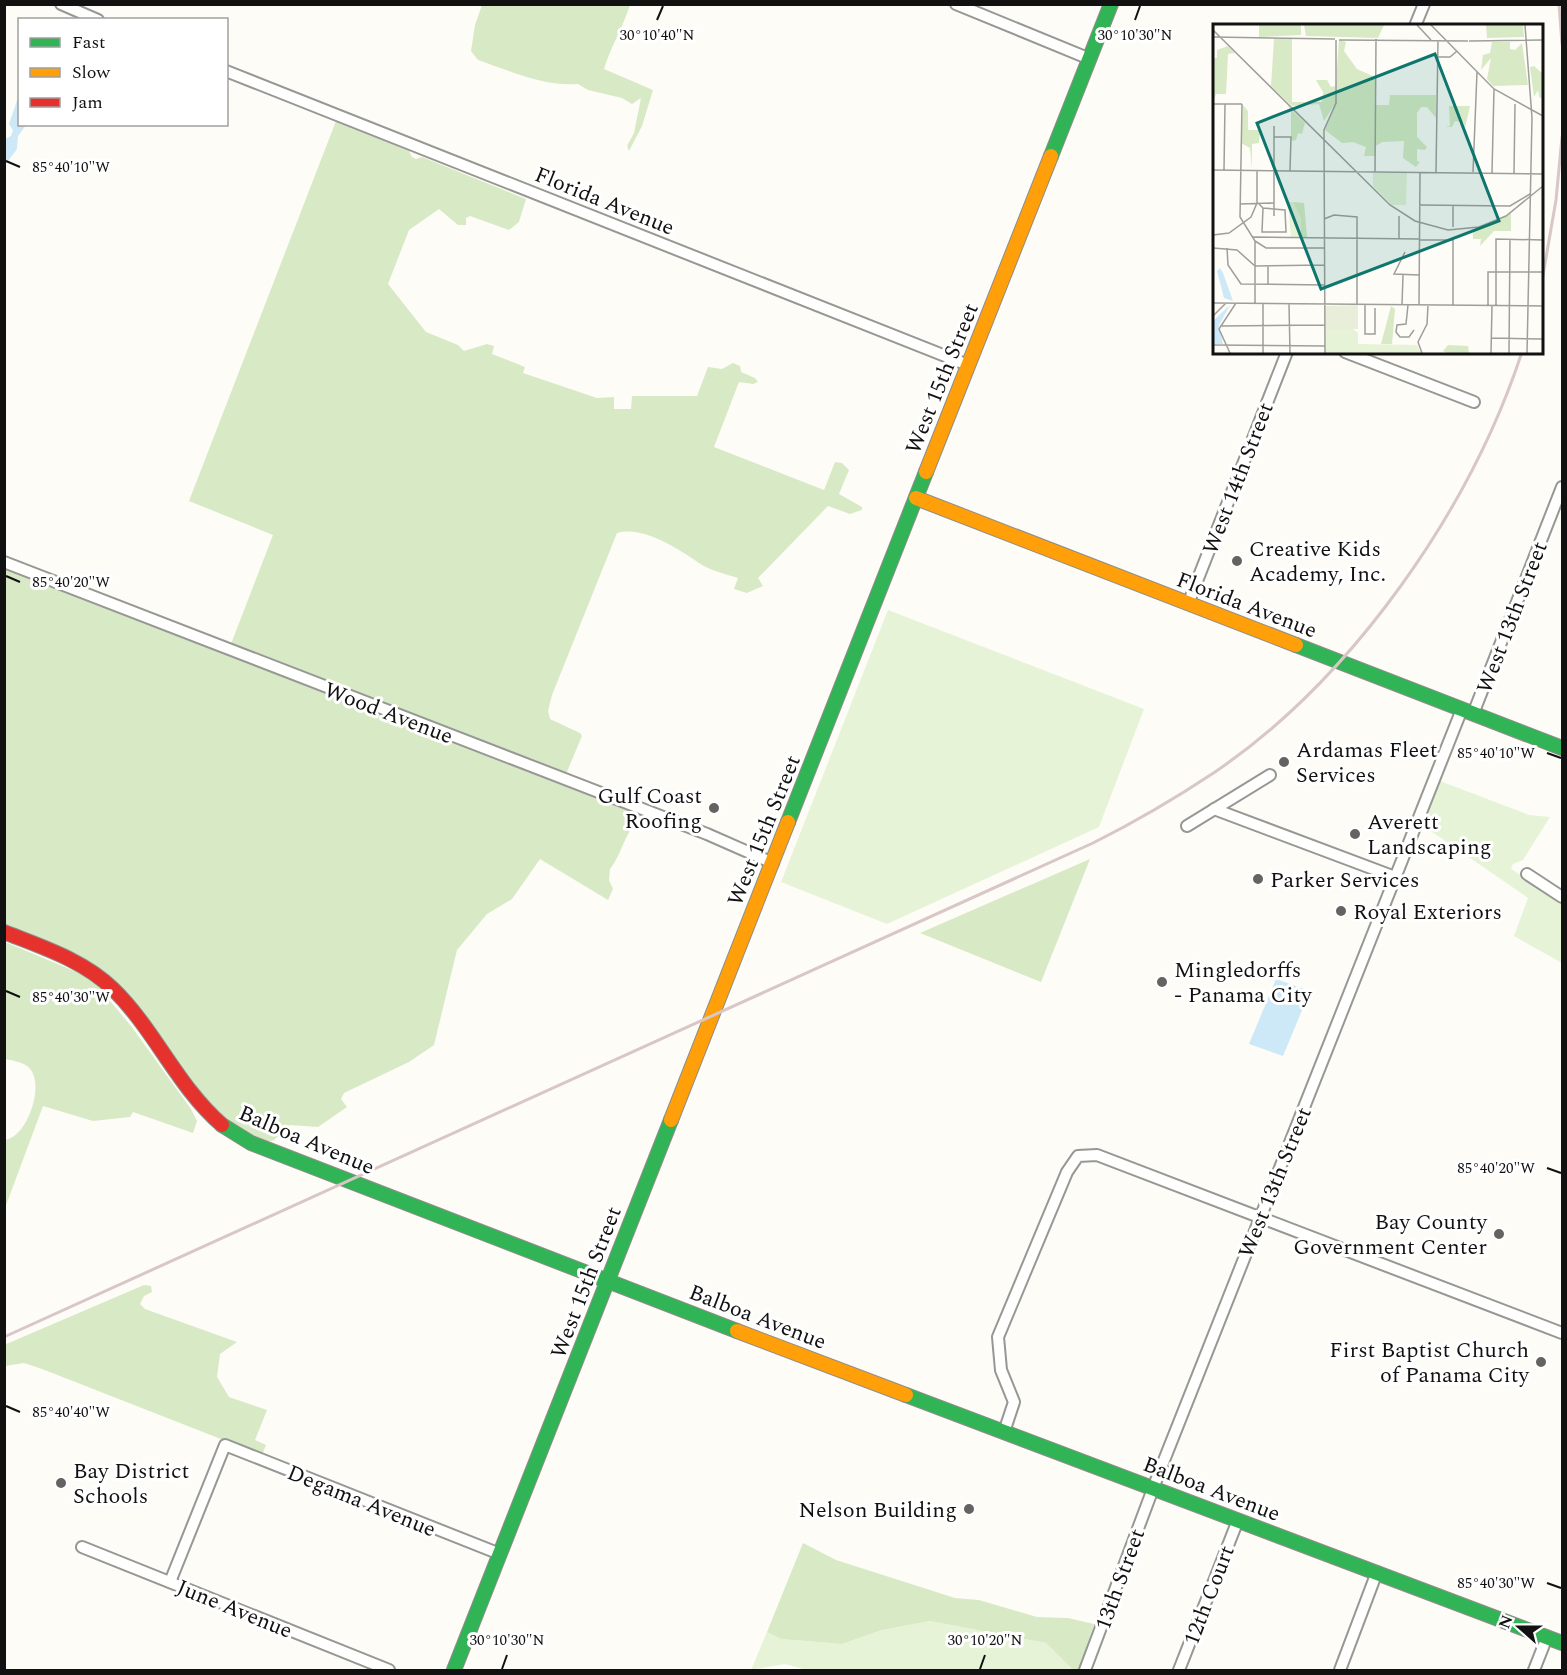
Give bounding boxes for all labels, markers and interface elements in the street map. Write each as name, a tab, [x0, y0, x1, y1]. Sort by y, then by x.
legend	[18, 18, 228, 126]
text: 30°10'40"N	[620, 24, 695, 47]
text: 30°10'30"N	[1098, 24, 1173, 47]
inset map	[1213, 24, 1543, 354]
text: Fast	[72, 29, 105, 56]
text: Slow	[72, 59, 111, 86]
text: Jam	[72, 89, 103, 116]
text: 85°40'10"W	[32, 156, 110, 179]
street label: Florida Avenue	[530, 158, 679, 244]
street label: West 15th Street	[897, 298, 988, 459]
street label: West 14th Street	[1194, 398, 1283, 559]
place label: Creative Kids Academy, Inc.	[1249, 533, 1386, 591]
street label: West 13th Street	[1468, 537, 1557, 698]
marker: Creative Kids Academy, Inc.	[1230, 554, 1244, 568]
street label: Florida Avenue	[1171, 563, 1322, 647]
text: 85°40'20"W	[32, 571, 110, 594]
street label: Wood Avenue	[319, 674, 458, 753]
place label: Ardamas Fleet Services	[1296, 734, 1438, 792]
text: 85°40'10"W	[1457, 742, 1535, 765]
street label: West 15th Street	[719, 750, 810, 911]
marker: Ardamas Fleet Services	[1277, 755, 1291, 769]
place label: Gulf Coast Roofing	[597, 780, 702, 838]
marker: Gulf Coast Roofing	[707, 801, 721, 815]
place label: Averett Landscaping	[1367, 806, 1492, 864]
marker: Averett Landscaping	[1348, 827, 1362, 841]
place label: Parker Services	[1270, 864, 1419, 897]
marker: Parker Services	[1251, 872, 1265, 886]
place label: Royal Exteriors	[1353, 896, 1502, 929]
marker: Royal Exteriors	[1334, 904, 1348, 918]
place label: Mingledorffs - Panama City	[1174, 954, 1313, 1012]
marker: Mingledorffs - Panama City	[1155, 975, 1169, 989]
text: 85°40'30"W	[32, 986, 110, 1009]
street label: Balboa Avenue	[233, 1097, 380, 1184]
street label: West 13th Street	[1230, 1102, 1321, 1263]
text: 85°40'20"W	[1457, 1157, 1535, 1180]
street label: West 15th Street	[542, 1202, 631, 1363]
place label: Bay County Government Center	[1293, 1206, 1488, 1264]
marker: Bay County Government Center	[1492, 1227, 1506, 1241]
street label: Balboa Avenue	[684, 1276, 831, 1359]
place label: First Baptist Church of Panama City	[1329, 1334, 1530, 1392]
marker: First Baptist Church of Panama City	[1534, 1355, 1548, 1369]
text: 85°40'40"W	[32, 1401, 110, 1424]
street label: Balboa Avenue	[1138, 1448, 1285, 1531]
place label: Bay District Schools	[73, 1455, 190, 1513]
street label: Degama Avenue	[282, 1457, 441, 1546]
marker: Bay District Schools	[54, 1476, 68, 1490]
place label: Nelson Building	[799, 1494, 957, 1527]
marker: Nelson Building	[962, 1502, 976, 1516]
street label: 13th Street	[1087, 1524, 1154, 1635]
street label: 12th Court	[1175, 1541, 1244, 1650]
street label: June Avenue	[172, 1571, 297, 1648]
text: 85°40'30"W	[1457, 1572, 1535, 1595]
north arrow	[1489, 1597, 1549, 1657]
text: N	[1492, 1612, 1519, 1632]
text: 30°10'30"N	[470, 1629, 545, 1652]
text: 30°10'20"N	[948, 1629, 1023, 1652]

